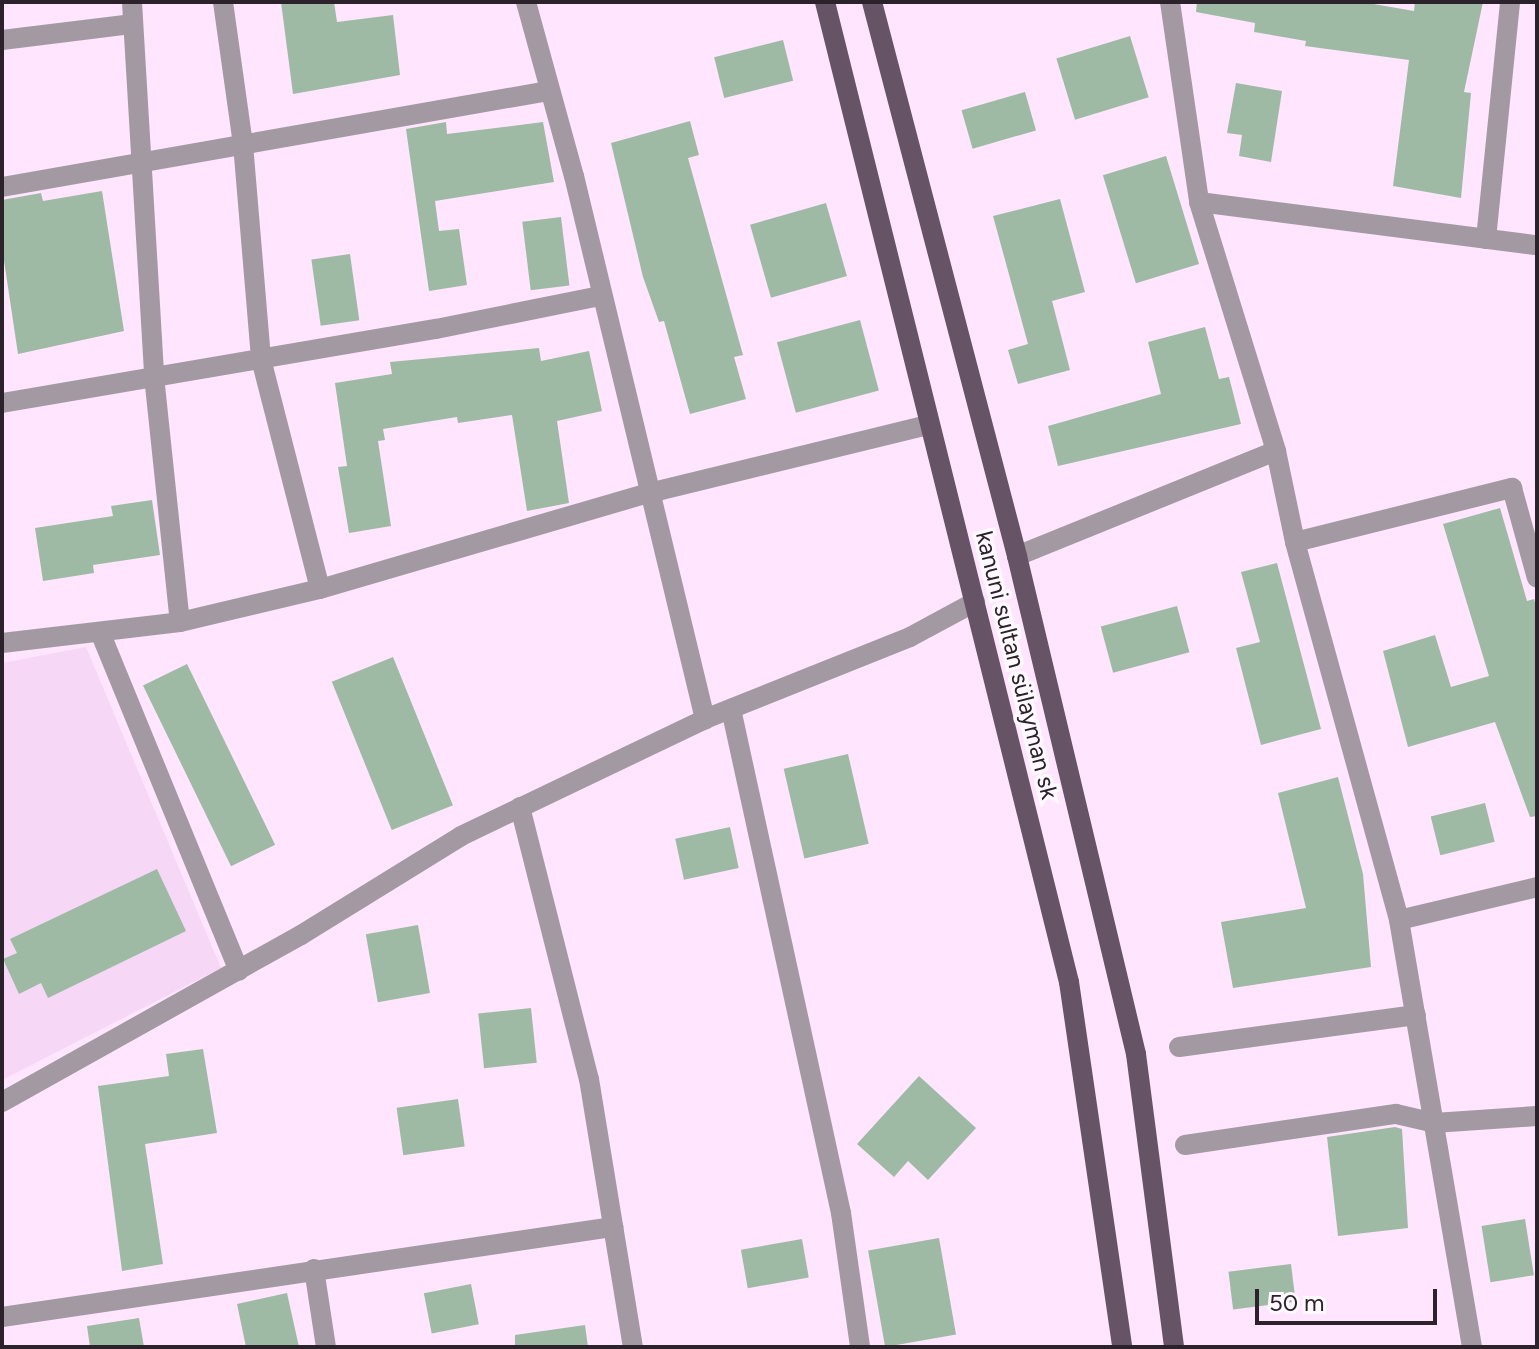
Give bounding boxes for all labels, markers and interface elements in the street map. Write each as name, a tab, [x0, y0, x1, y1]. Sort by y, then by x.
street label: kanuni sultan sülayman sk	[970, 528, 1064, 802]
scale bar	[1259, 1273, 1441, 1323]
text: 50 m	[1269, 1288, 1325, 1317]

